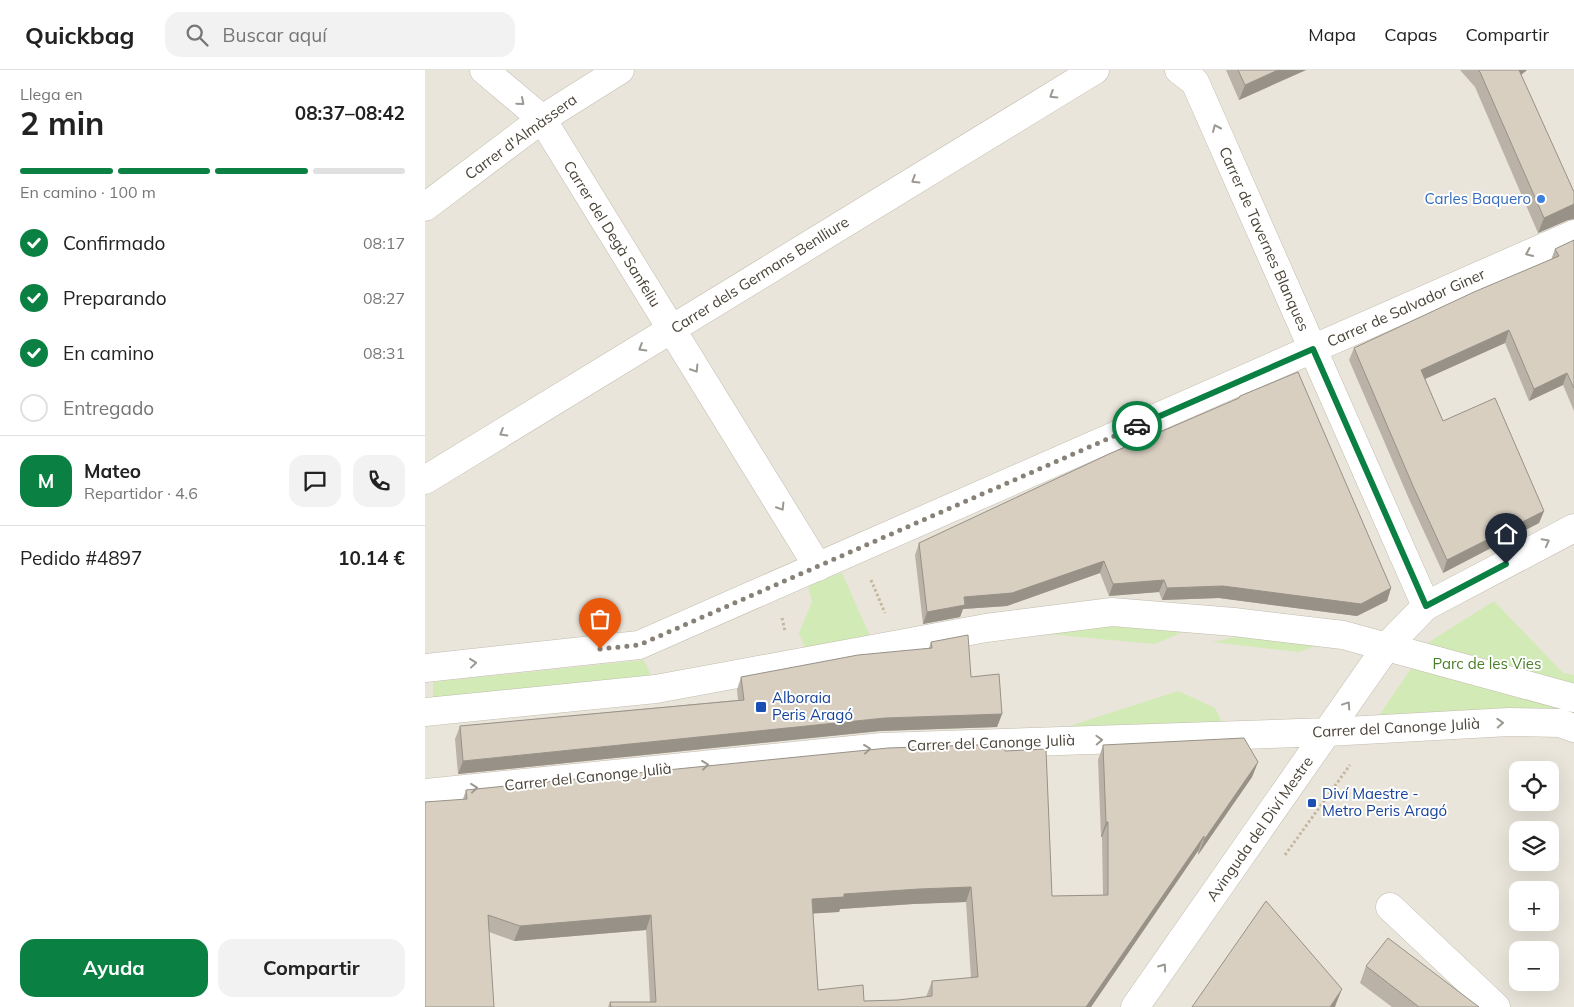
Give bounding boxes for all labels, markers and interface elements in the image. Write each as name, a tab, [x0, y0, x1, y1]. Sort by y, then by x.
search box	[165, 12, 515, 57]
text: Quickbag	[25, 20, 135, 50]
icon: search	[183, 21, 211, 49]
text: Buscar aquí	[223, 23, 327, 47]
text: Mapa	[1308, 23, 1356, 46]
text: Capas	[1384, 23, 1438, 46]
text: Compartir	[1466, 23, 1549, 46]
text: Llega en	[20, 84, 83, 104]
one-way arrow	[1050, 89, 1059, 99]
street label: Carrer d'Almàssera	[461, 90, 580, 184]
one-way arrow	[516, 96, 525, 105]
text: 08:37–08:42	[295, 101, 405, 125]
text: 2 min	[20, 103, 104, 143]
one-way arrow	[1211, 124, 1222, 133]
street label: Carrer de Tavernes Blanques	[1215, 144, 1314, 334]
street label: Carrer del Degà Sanfeliu	[560, 157, 665, 311]
one-way arrow	[911, 174, 920, 184]
text: En camino · 100 m	[20, 182, 156, 202]
place label: Carles Baquero	[1425, 189, 1531, 208]
marker: Carles Baquero	[1535, 193, 1547, 205]
street label: Carrer dels Germans Benlliure	[667, 212, 852, 337]
icon: check	[20, 229, 48, 257]
text: Confirmado	[63, 231, 165, 255]
text: 08:17	[363, 233, 405, 253]
one-way arrow	[1525, 247, 1534, 258]
street label: Carrer de Salvador Giner	[1324, 264, 1488, 351]
icon: check	[20, 284, 48, 312]
text: Preparando	[63, 286, 167, 310]
text: 08:27	[363, 288, 405, 308]
icon: check	[20, 339, 48, 367]
text: En camino	[63, 341, 154, 365]
one-way arrow	[638, 341, 647, 351]
text: 08:31	[363, 343, 405, 363]
one-way arrow	[689, 363, 699, 372]
text: Entregado	[63, 396, 154, 420]
courier	[1112, 401, 1162, 451]
icon: car	[1123, 412, 1151, 440]
one-way arrow	[500, 426, 509, 436]
button: chat	[289, 455, 341, 507]
button: phone	[353, 455, 405, 507]
text: Mateo	[84, 459, 141, 483]
text: M	[38, 469, 54, 493]
text: Repartidor · 4.6	[84, 483, 198, 503]
one-way arrow	[774, 502, 784, 511]
pin	[1485, 513, 1527, 564]
icon: home	[1492, 520, 1520, 548]
one-way arrow	[1541, 539, 1550, 549]
text: Pedido #4897	[20, 546, 142, 570]
text: 10.14 €	[338, 546, 405, 570]
pin	[579, 598, 621, 649]
icon: bag	[586, 605, 614, 633]
park label: Parc de les Vies	[1433, 654, 1541, 673]
one-way arrow	[470, 657, 478, 668]
place label: Alboraia Peris Aragó	[772, 688, 853, 724]
marker: Alboraia Peris Aragó	[754, 700, 768, 714]
one-way arrow	[1341, 701, 1350, 711]
street label: Carrer del Canonge Julià	[1312, 714, 1480, 741]
one-way arrow	[1496, 717, 1504, 728]
street label: Carrer del Canonge Julià	[907, 730, 1075, 755]
one-way arrow	[1095, 734, 1103, 745]
one-way arrow	[863, 743, 871, 754]
street label: Avinguda del Diví Mestre	[1202, 753, 1317, 905]
street label: Carrer del Canonge Julià	[503, 758, 672, 795]
one-way arrow	[701, 760, 709, 771]
map controls	[1509, 761, 1559, 991]
button: locate	[1509, 761, 1559, 811]
one-way arrow	[470, 783, 478, 794]
place label: Diví Maestre - Metro Peris Aragó	[1322, 784, 1447, 820]
marker: Diví Maestre - Metro Peris Aragó	[1306, 797, 1318, 809]
button: layers	[1509, 821, 1559, 871]
button: +	[1509, 881, 1559, 931]
button: Ayuda	[20, 939, 208, 997]
button: Compartir	[218, 939, 405, 997]
button: −	[1509, 941, 1559, 991]
one-way arrow	[1157, 963, 1166, 973]

